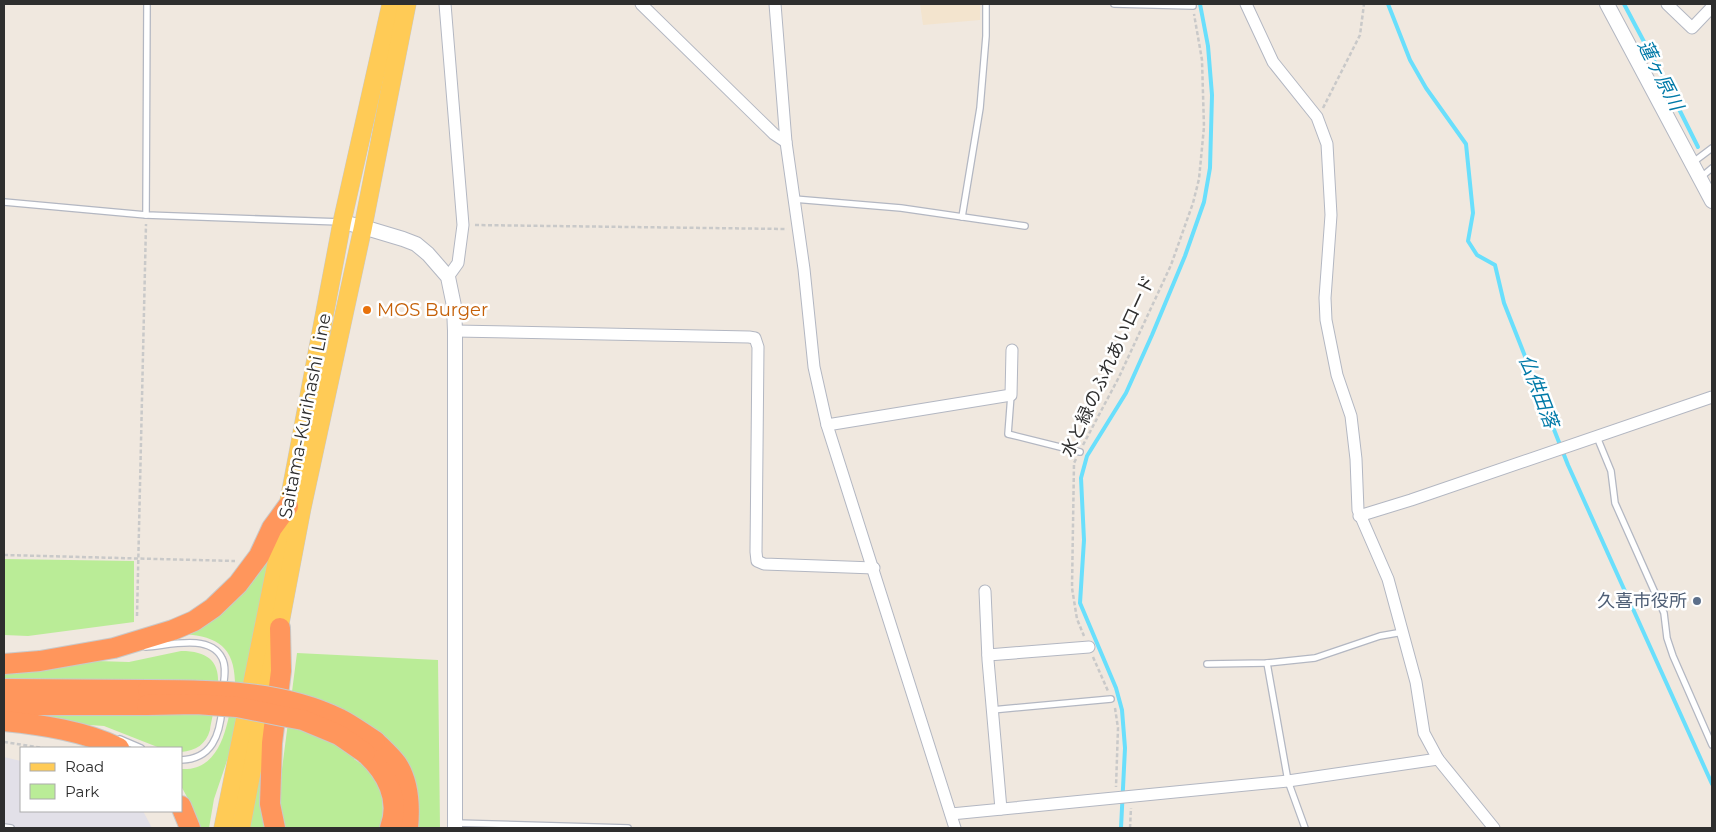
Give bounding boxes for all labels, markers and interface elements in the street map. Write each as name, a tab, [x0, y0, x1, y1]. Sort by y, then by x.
water label: 蓮ヶ原川	[1633, 36, 1689, 116]
street label: 水と緑のふれあいロード	[1056, 272, 1160, 460]
place label: MOS Burger	[377, 299, 488, 321]
marker: MOS Burger	[361, 304, 373, 316]
street label: Saitama-Kurihashi Line	[274, 311, 336, 521]
water label: 仏供田落	[1514, 352, 1564, 434]
place label: 久喜市役所	[1597, 590, 1687, 612]
marker: 久喜市役所	[1691, 595, 1703, 607]
legend	[20, 747, 182, 812]
text: Road	[65, 757, 104, 776]
text: Park	[65, 782, 99, 801]

